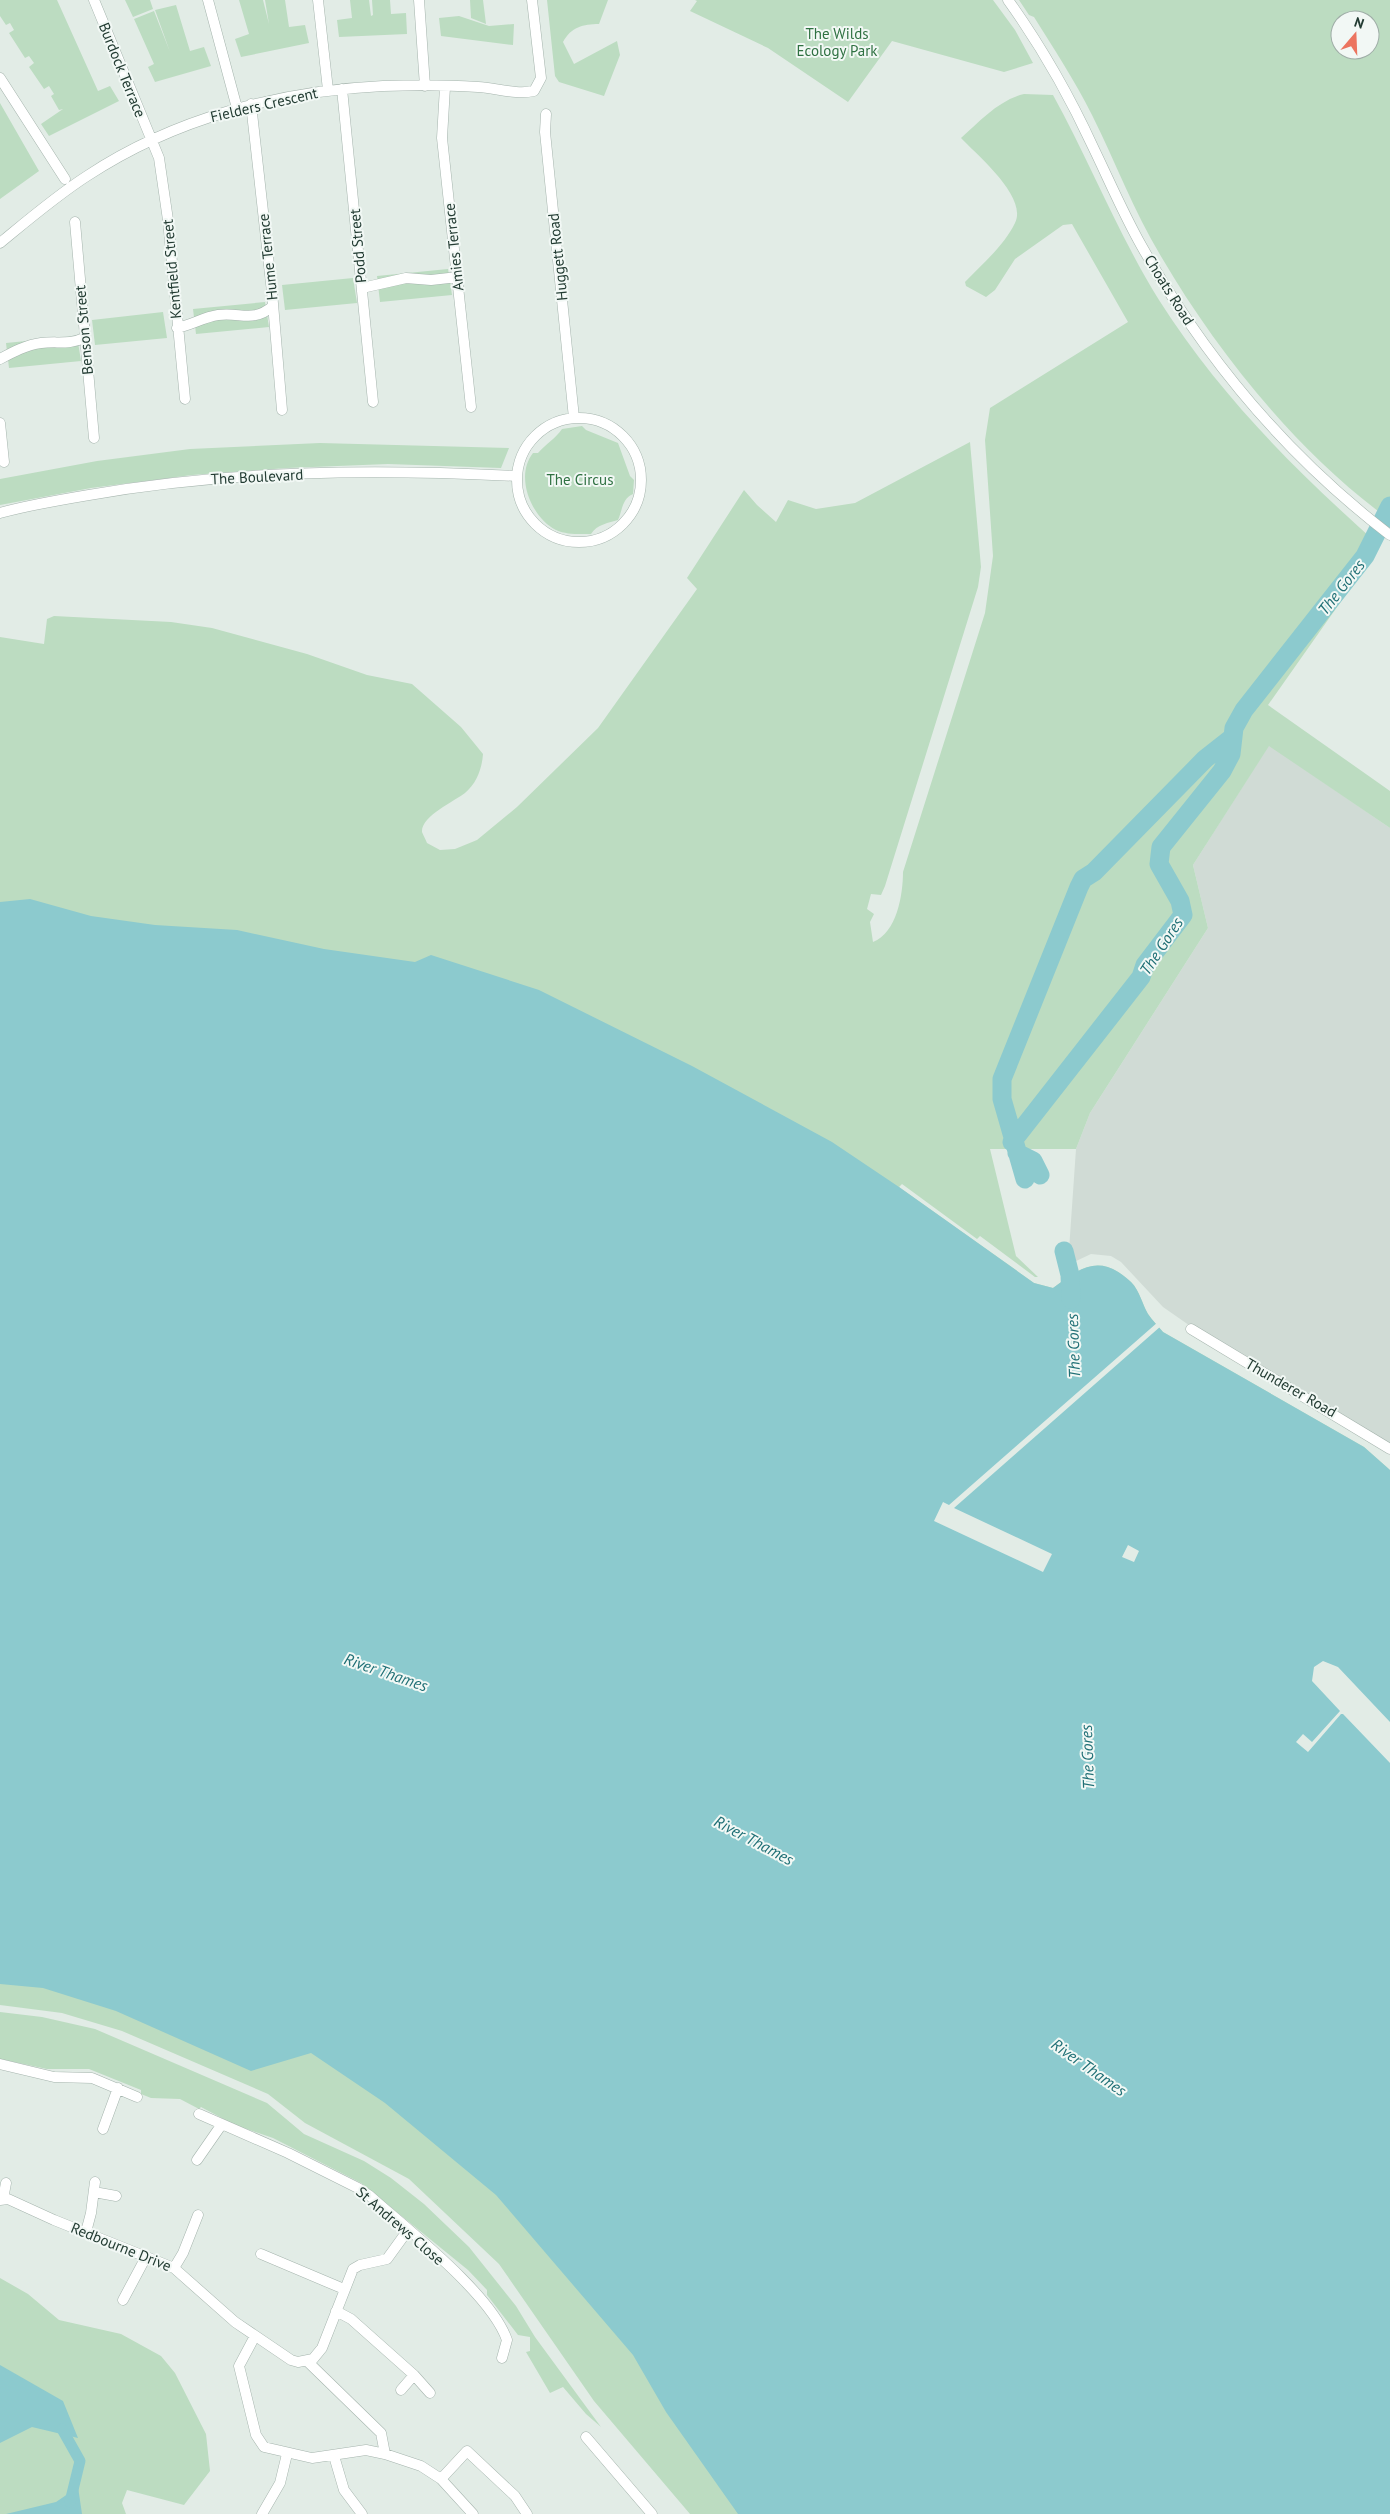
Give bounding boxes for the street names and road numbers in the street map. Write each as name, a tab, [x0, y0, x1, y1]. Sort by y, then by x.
street label: Burdock Terrace	[95, 20, 150, 120]
street label: Fielders Crescent	[208, 83, 319, 126]
street label: Amies Terrace	[439, 202, 468, 292]
street label: Podd Street	[345, 208, 370, 284]
street label: Huggett Road	[543, 212, 572, 302]
street label: Hume Terrace	[253, 213, 282, 301]
street label: Kentfield Street	[158, 218, 185, 320]
street label: Choats Road	[1140, 251, 1199, 328]
street label: Benson Street	[70, 285, 97, 375]
street label: The Boulevard	[210, 465, 304, 488]
street label: Thunderer Road	[1242, 1354, 1340, 1421]
street label: St Andrews Close	[352, 2182, 448, 2269]
street label: Redbourne Drive	[68, 2218, 174, 2275]

